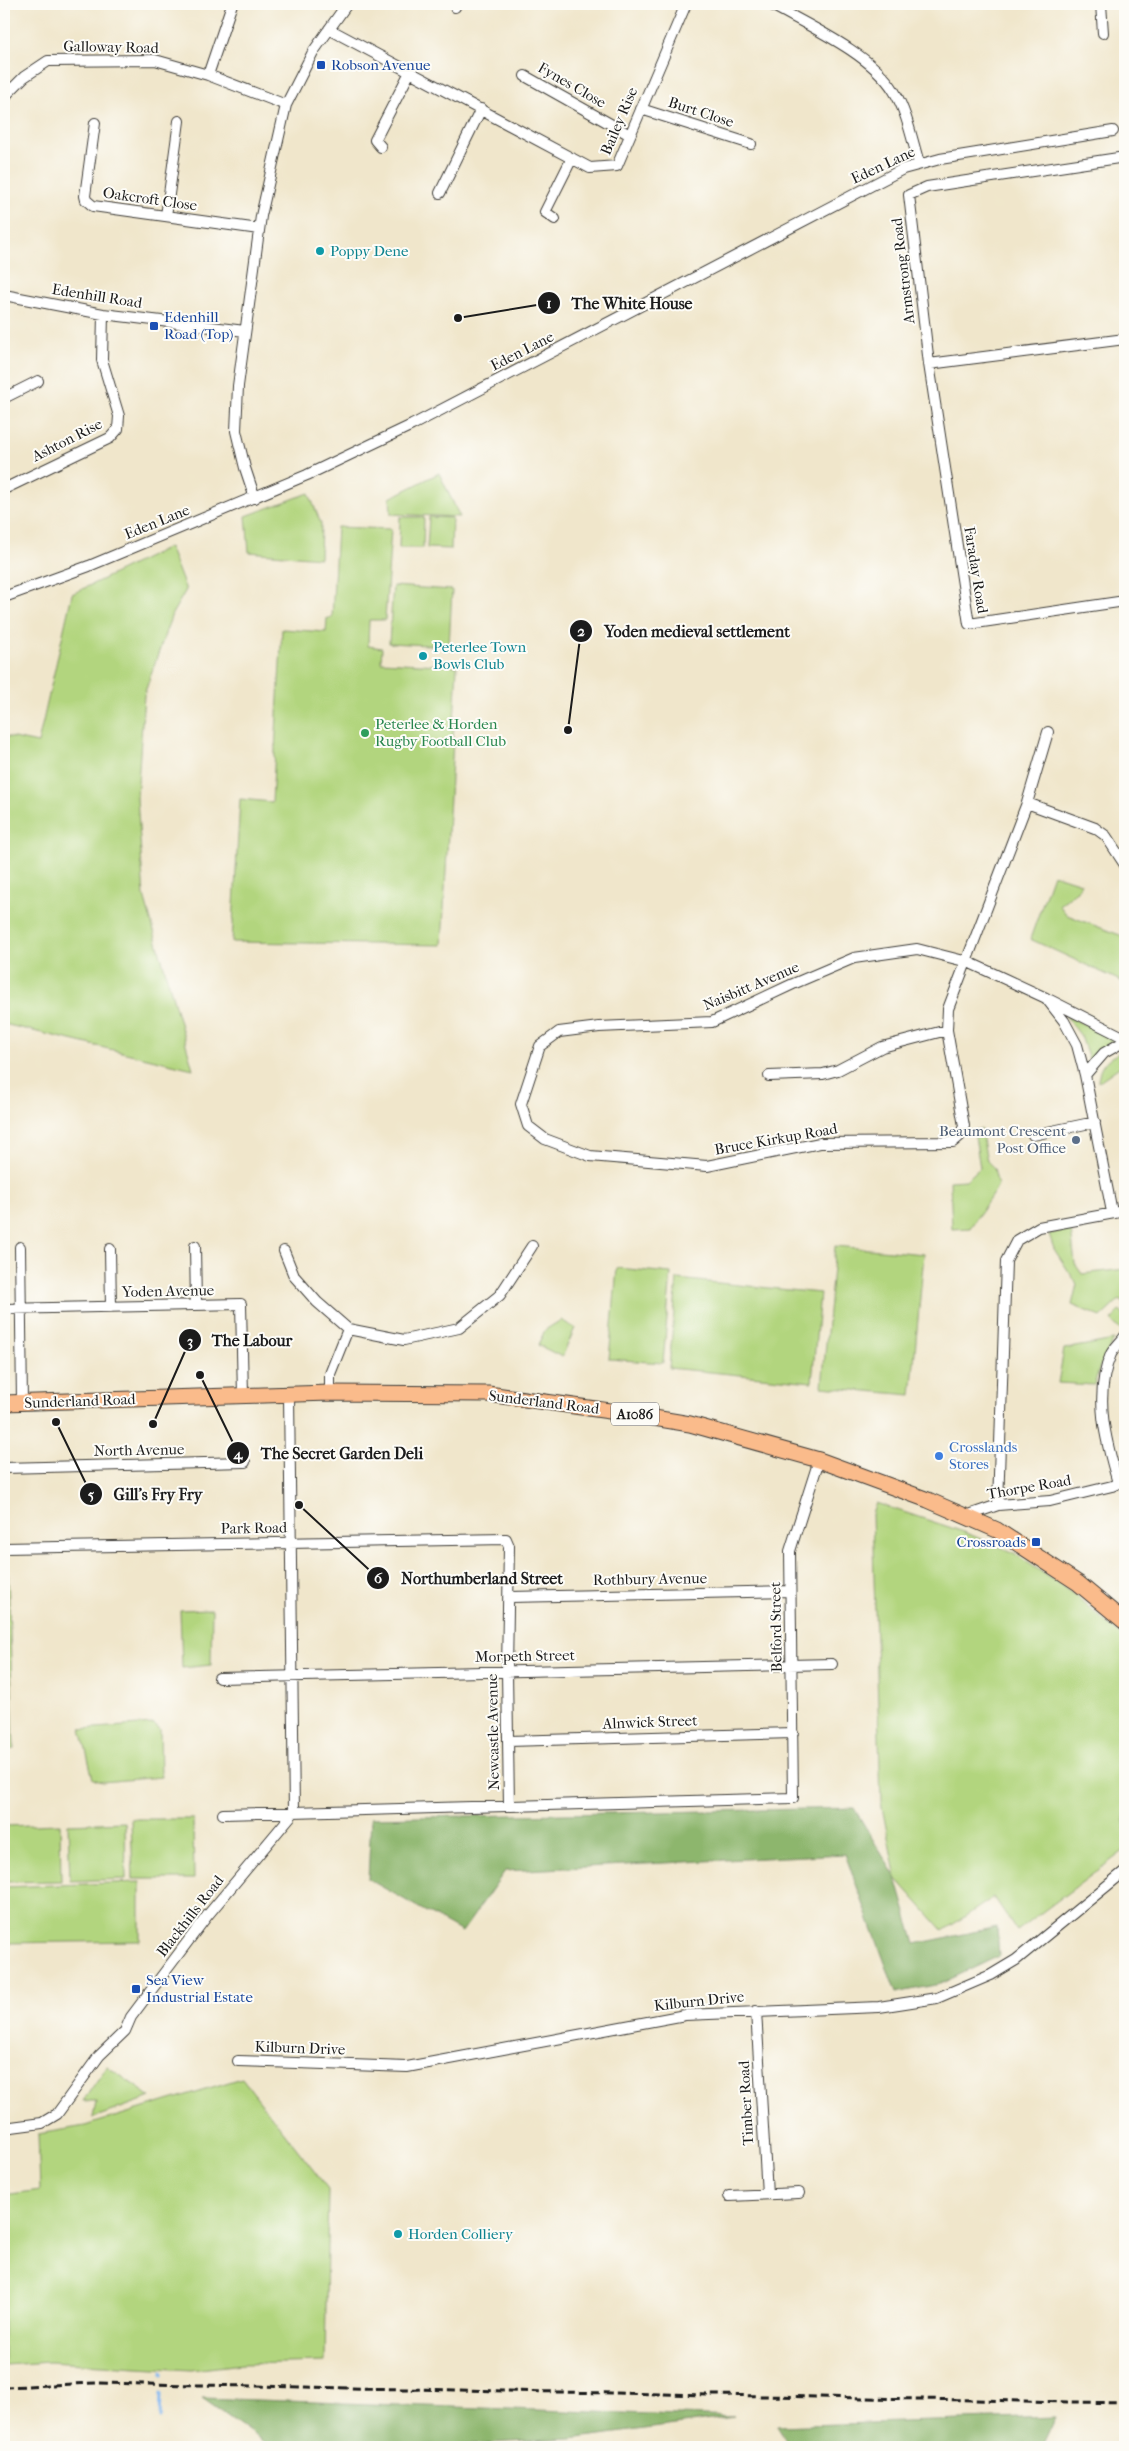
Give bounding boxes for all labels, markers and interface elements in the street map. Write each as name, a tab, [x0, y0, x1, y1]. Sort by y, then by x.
street label: Galloway Road	[63, 37, 160, 57]
place label: Robson Avenue	[331, 56, 431, 74]
street label: Fynes Close	[535, 58, 610, 112]
marker: Robson Avenue	[315, 59, 327, 71]
street label: Bailey Rise	[597, 84, 642, 158]
street label: Burt Close	[666, 93, 737, 131]
street label: Eden Lane	[848, 142, 918, 188]
street label: Oakcroft Close	[102, 183, 199, 215]
street label: Armstrong Road	[887, 216, 919, 326]
place label: Poppy Dene	[330, 242, 409, 260]
marker: Poppy Dene	[314, 245, 326, 257]
street label: Edenhill Road	[51, 280, 144, 312]
callout: The White House	[536, 288, 702, 319]
text: 1	[546, 294, 552, 312]
text: The White House	[570, 294, 693, 313]
place label: Edenhill Road (Top)	[164, 308, 234, 343]
marker: Edenhill Road (Top)	[148, 320, 160, 332]
street label: Eden Lane	[487, 327, 557, 375]
street label: Ashton Rise	[28, 414, 106, 466]
street label: Eden Lane	[122, 501, 193, 543]
street label: Faraday Road	[960, 525, 992, 616]
callout: Yoden medieval settlement	[569, 616, 799, 647]
text: 2	[577, 622, 585, 640]
text: Yoden medieval settlement	[603, 622, 790, 641]
place label: Peterlee Town Bowls Club	[433, 638, 526, 673]
marker: Peterlee Town Bowls Club	[417, 650, 429, 662]
place label: Peterlee & Horden Rugby Football Club	[375, 715, 506, 750]
marker: Peterlee & Horden Rugby Football Club	[359, 727, 371, 739]
street label: Naisbitt Avenue	[700, 957, 802, 1014]
street label: Bruce Kirkup Road	[713, 1119, 840, 1159]
place label: Beaumont Crescent Post Office	[939, 1122, 1067, 1157]
marker: Beaumont Crescent Post Office	[1070, 1134, 1082, 1146]
street label: Yoden Avenue	[121, 1281, 215, 1301]
callout: The Labour	[177, 1325, 303, 1356]
text: The Labour	[211, 1331, 294, 1350]
text: 3	[187, 1332, 193, 1350]
street label: Sunderland Road	[488, 1386, 601, 1418]
street label: Sunderland Road	[24, 1390, 137, 1412]
road number: A1086	[611, 1402, 659, 1426]
callout: The Secret Garden Deli	[226, 1438, 433, 1469]
place label: Crosslands Stores	[949, 1438, 1018, 1473]
street label: North Avenue	[94, 1440, 185, 1460]
text: The Secret Garden Deli	[260, 1444, 423, 1463]
text: 4	[233, 1445, 244, 1463]
marker: Crosslands Stores	[933, 1450, 945, 1462]
street label: Thorpe Road	[985, 1471, 1073, 1503]
callout: Gill's Fry Fry	[78, 1479, 212, 1510]
text: 5	[88, 1485, 95, 1503]
text: Gill's Fry Fry	[114, 1485, 204, 1505]
street label: Park Road	[221, 1518, 288, 1538]
place label: Crossroads	[956, 1533, 1026, 1551]
marker: Crossroads	[1030, 1536, 1042, 1548]
callout: Northumberland Street	[366, 1563, 573, 1594]
text: 6	[374, 1569, 383, 1587]
text: Northumberland Street	[401, 1569, 563, 1588]
street label: Rothbury Avenue	[593, 1569, 708, 1589]
street label: Belford Street	[766, 1581, 786, 1672]
street label: Morpeth Street	[475, 1646, 576, 1666]
street label: Newcastle Avenue	[483, 1673, 503, 1791]
street label: Alnwick Street	[601, 1711, 698, 1733]
street label: Blackhills Road	[153, 1871, 228, 1960]
place label: Sea View Industrial Estate	[146, 1971, 253, 2006]
marker: Sea View Industrial Estate	[130, 1983, 142, 1995]
street label: Kilburn Drive	[653, 1987, 746, 2015]
street label: Kilburn Drive	[254, 2037, 346, 2059]
street label: Timber Road	[735, 2059, 757, 2146]
place label: Horden Colliery	[408, 2225, 514, 2243]
marker: Horden Colliery	[392, 2228, 404, 2240]

